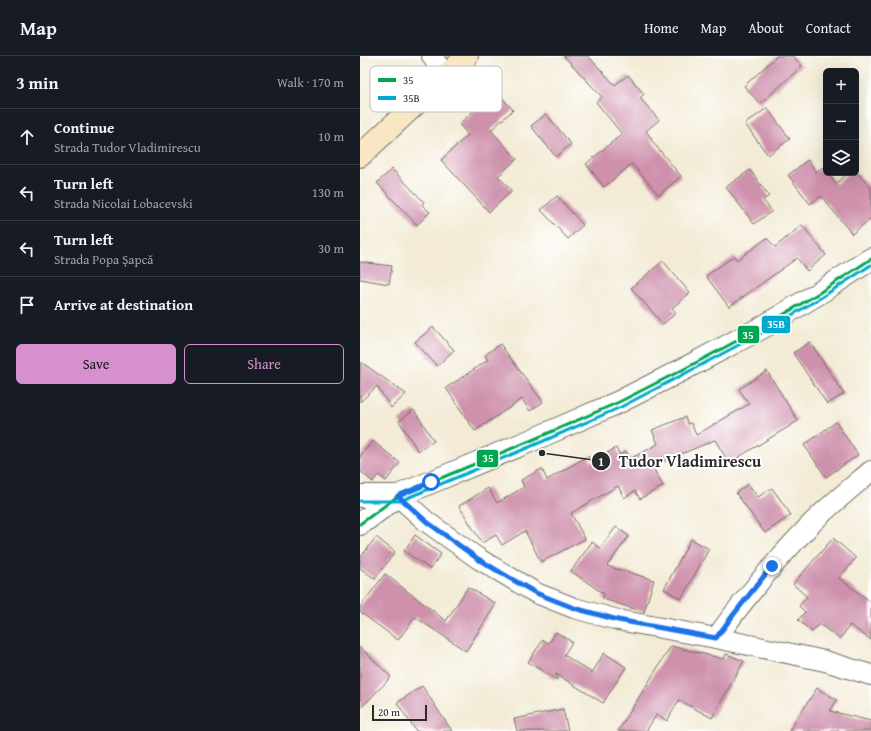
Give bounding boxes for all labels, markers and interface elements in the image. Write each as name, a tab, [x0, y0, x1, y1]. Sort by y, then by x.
text: Map	[20, 14, 57, 42]
text: Home	[644, 18, 679, 38]
text: Map	[701, 18, 726, 38]
text: About	[748, 18, 784, 38]
text: Contact	[806, 18, 851, 38]
legend	[370, 66, 502, 112]
map controls	[823, 68, 859, 176]
button: +	[823, 68, 859, 104]
text: 3 min	[16, 70, 58, 95]
text: 35	[403, 72, 414, 88]
text: Walk · 170 m	[277, 73, 344, 92]
text: 35B	[403, 90, 420, 106]
button: −	[823, 104, 859, 140]
text: Continue	[54, 117, 115, 138]
icon: ahead	[16, 126, 38, 148]
text: 10 m	[318, 127, 344, 146]
text: Strada Tudor Vladimirescu	[54, 138, 201, 157]
button: layers	[823, 140, 859, 176]
text: Turn left	[54, 173, 113, 194]
icon: left	[16, 182, 38, 204]
text: 130 m	[312, 183, 344, 202]
text: Strada Nicolai Lobacevski	[54, 194, 193, 213]
text: Turn left	[54, 229, 113, 250]
icon: left	[16, 238, 38, 260]
text: 30 m	[318, 239, 344, 258]
text: Strada Popa Șapcă	[54, 250, 153, 269]
icon: arrive	[16, 294, 38, 316]
text: Arrive at destination	[54, 294, 193, 315]
line badge: 35B	[761, 315, 791, 334]
text: 35B	[767, 316, 785, 332]
line badge: 35	[737, 325, 760, 344]
text: 35	[742, 327, 754, 343]
button: Save	[16, 344, 176, 384]
button: Share	[184, 344, 344, 384]
callout: Tudor Vladimirescu	[591, 447, 770, 475]
line badge: 35	[476, 449, 499, 468]
text: Tudor Vladimirescu	[619, 449, 762, 473]
text: 35	[482, 450, 494, 466]
text: 1	[598, 453, 604, 470]
route start	[422, 473, 440, 491]
route end	[763, 557, 781, 575]
scale bar	[372, 703, 427, 722]
text: 20 m	[378, 704, 400, 720]

